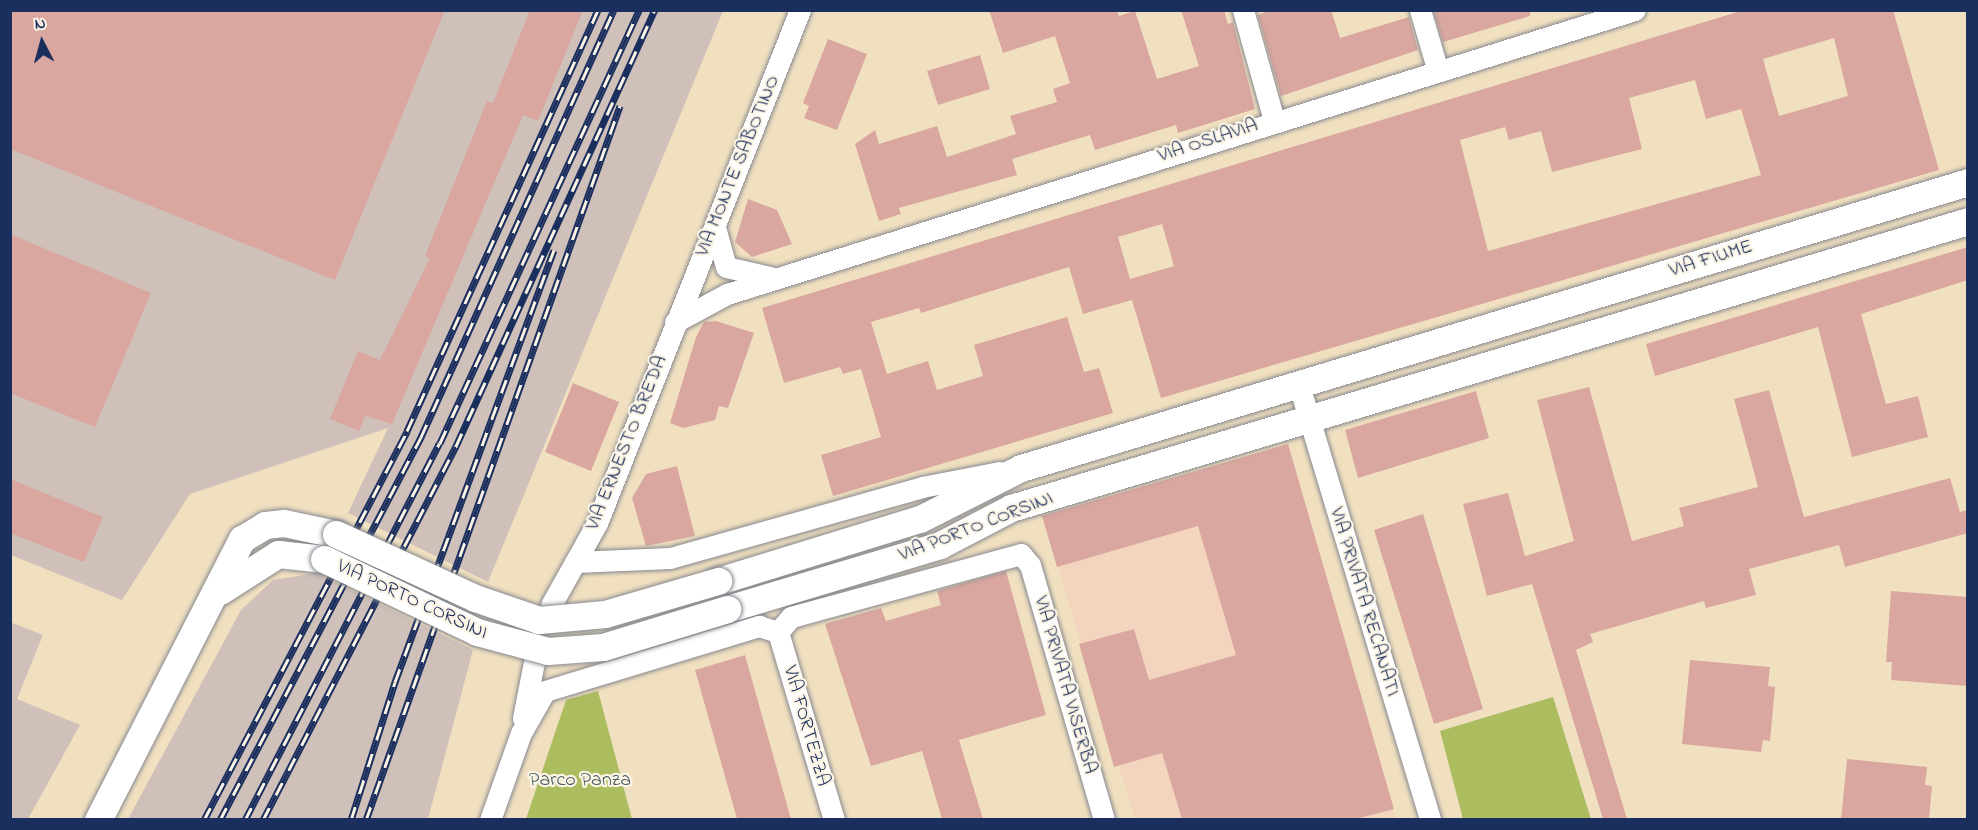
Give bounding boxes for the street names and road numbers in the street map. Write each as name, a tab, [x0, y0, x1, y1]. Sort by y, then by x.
street label: VIA MONTE SABOTINO	[691, 72, 785, 260]
street label: VIA OSLAVIA	[1155, 114, 1261, 168]
street label: VIA FIUME	[1666, 235, 1756, 283]
street label: VIA ERNESTO BREDA	[581, 352, 673, 534]
street label: VIA PORTO CORSINI	[895, 486, 1057, 568]
street label: VIA PRIVATA RECANATI	[1324, 505, 1404, 699]
street label: VIA PORTO CORSINI	[333, 555, 491, 645]
street label: VIA PRIVATA VISERBA	[1028, 593, 1102, 777]
street label: VIA FORTEZZA	[777, 663, 835, 789]

